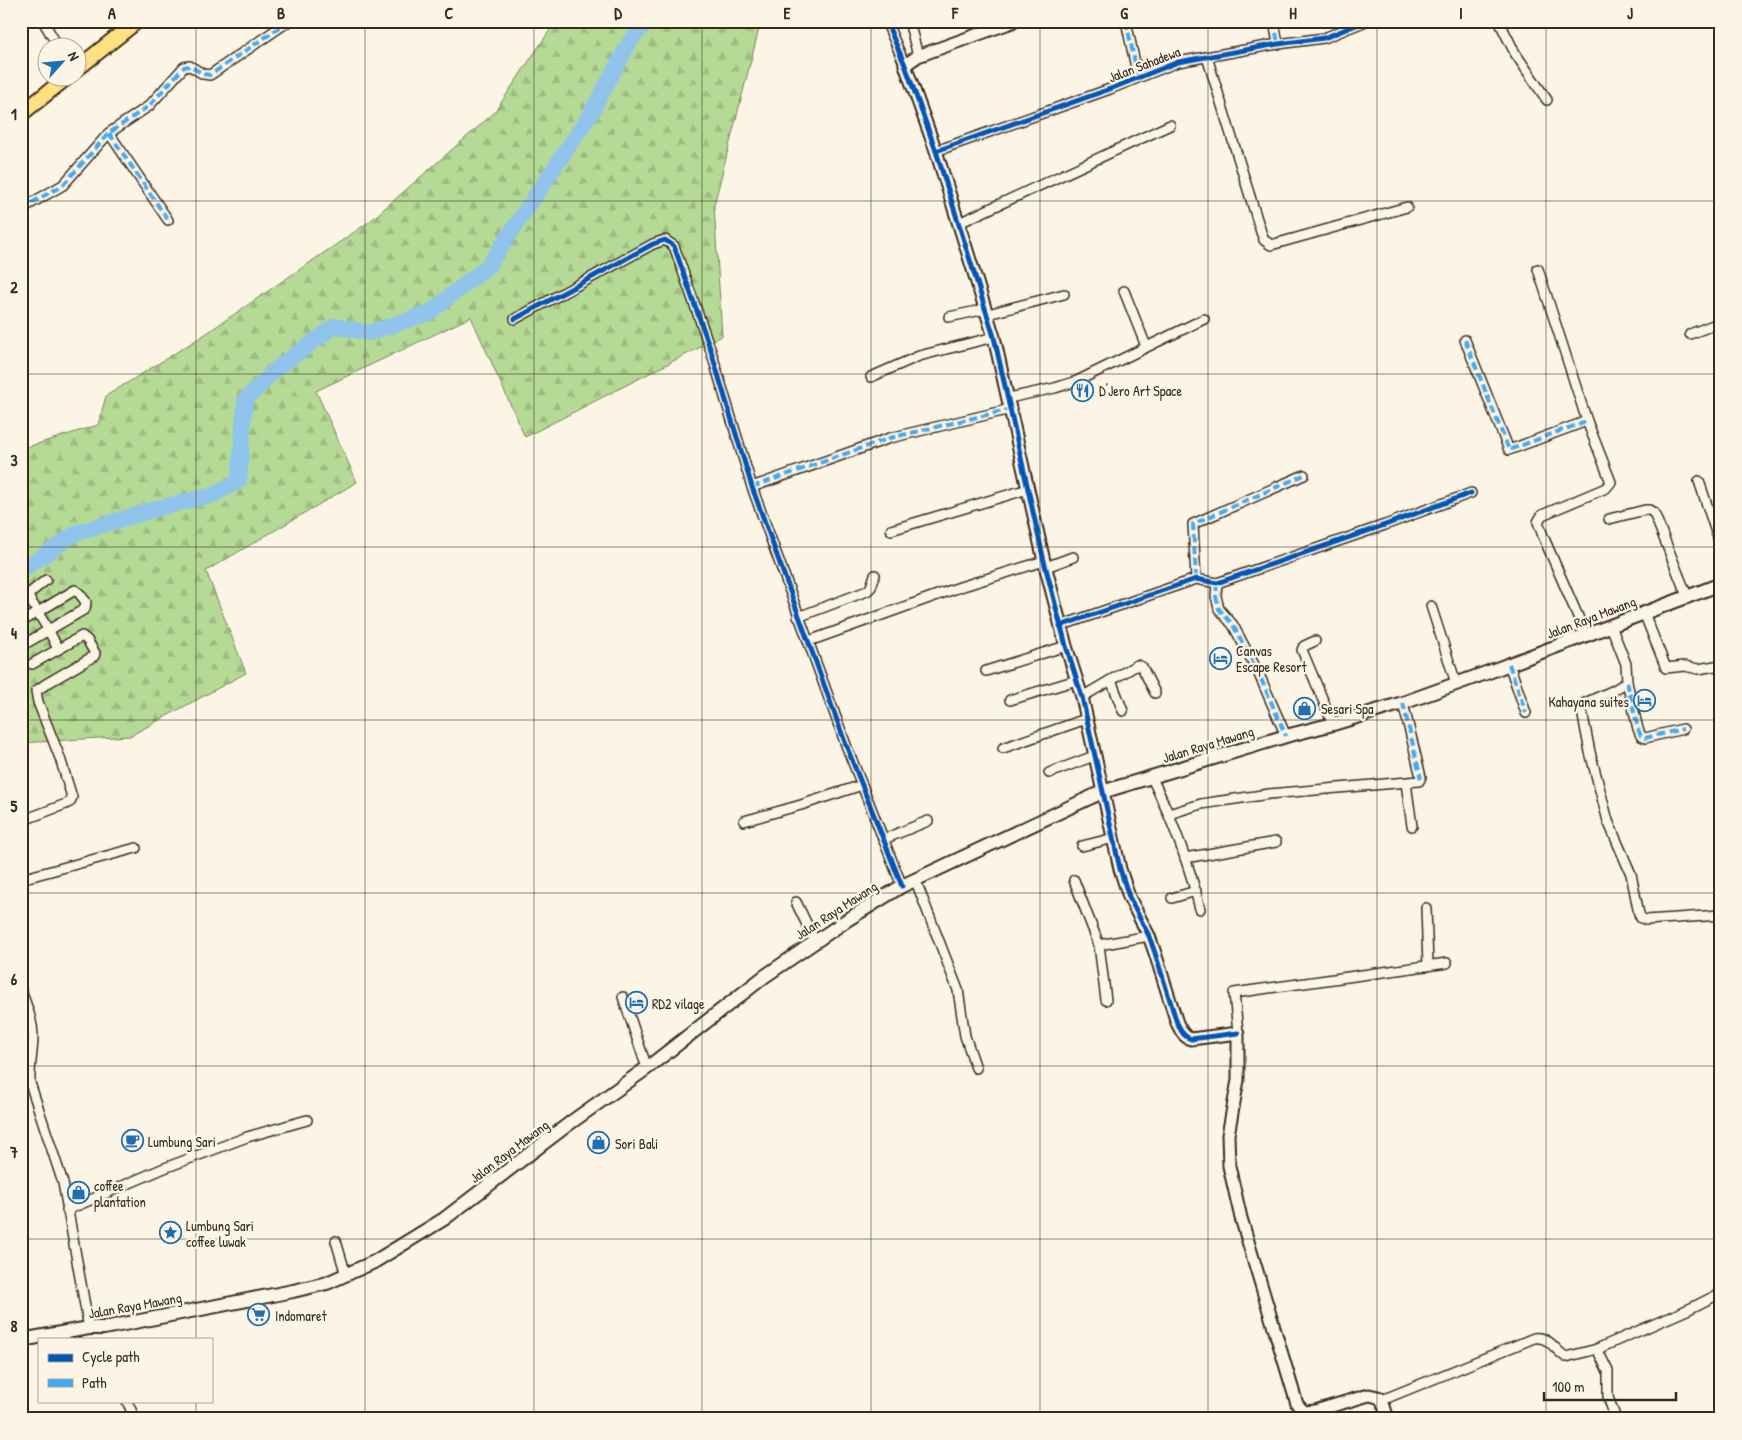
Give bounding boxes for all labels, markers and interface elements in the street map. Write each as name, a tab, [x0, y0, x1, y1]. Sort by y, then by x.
text: A	[108, 2, 116, 24]
text: B	[277, 2, 285, 24]
text: C	[445, 2, 454, 24]
text: D	[614, 2, 622, 24]
text: E	[783, 2, 791, 24]
text: F	[951, 2, 959, 24]
text: G	[1120, 2, 1128, 24]
text: H	[1289, 2, 1297, 24]
text: I	[1459, 2, 1463, 24]
text: J	[1627, 2, 1633, 24]
north arrow	[38, 38, 88, 88]
street label: Jalan Sahadewa	[1105, 41, 1183, 86]
text: N	[64, 48, 84, 64]
text: 1	[11, 103, 17, 125]
text: 2	[10, 276, 18, 298]
restaurant icon: D'Jero Art Space	[1071, 378, 1095, 402]
place label: D'Jero Art Space	[1099, 381, 1183, 401]
text: 3	[10, 449, 18, 471]
street label: Jalan Raya Mawang	[1544, 591, 1639, 644]
text: 4	[11, 622, 17, 644]
place label: Canvas Escape Resort	[1236, 641, 1307, 677]
hotel icon: Canvas Escape Resort	[1208, 646, 1232, 670]
hotel icon: Kahayana suites	[1633, 689, 1657, 713]
place label: Kahayana suites	[1548, 692, 1629, 712]
shop icon: Sesari Spa	[1293, 696, 1317, 720]
place label: Sesari Spa	[1321, 699, 1374, 719]
street label: Jalan Raya Mawang	[1160, 721, 1256, 768]
text: 5	[11, 795, 18, 817]
street label: Jalan Raya Mawang	[791, 876, 881, 944]
text: 6	[11, 968, 18, 990]
hotel icon: RD2 vilage	[624, 991, 648, 1015]
place label: RD2 vilage	[652, 994, 705, 1014]
street label: Jalan Raya Mawang	[466, 1115, 553, 1188]
cafe icon: Lumbung Sari	[120, 1129, 144, 1153]
shop icon: Sori Bali	[587, 1131, 611, 1155]
place label: Lumbung Sari	[148, 1132, 216, 1152]
place label: Sori Bali	[615, 1134, 658, 1153]
text: 7	[9, 1141, 18, 1163]
place label: coffee plantation	[94, 1176, 146, 1212]
shop icon: coffee plantation	[66, 1181, 90, 1205]
place label: Lumbung Sari coffee luwak	[186, 1216, 254, 1251]
place icon: Lumbung Sari coffee luwak	[158, 1221, 182, 1245]
street label: Jalan Raya Mawang	[87, 1287, 183, 1324]
supermarket icon: Indomaret	[247, 1303, 271, 1327]
place label: Indomaret	[275, 1306, 327, 1325]
text: 8	[11, 1315, 18, 1337]
legend	[38, 1338, 212, 1402]
text: Cycle path	[82, 1346, 140, 1367]
scale bar	[1544, 1370, 1677, 1402]
text: Path	[82, 1372, 107, 1393]
text: 100 m	[1552, 1376, 1585, 1397]

